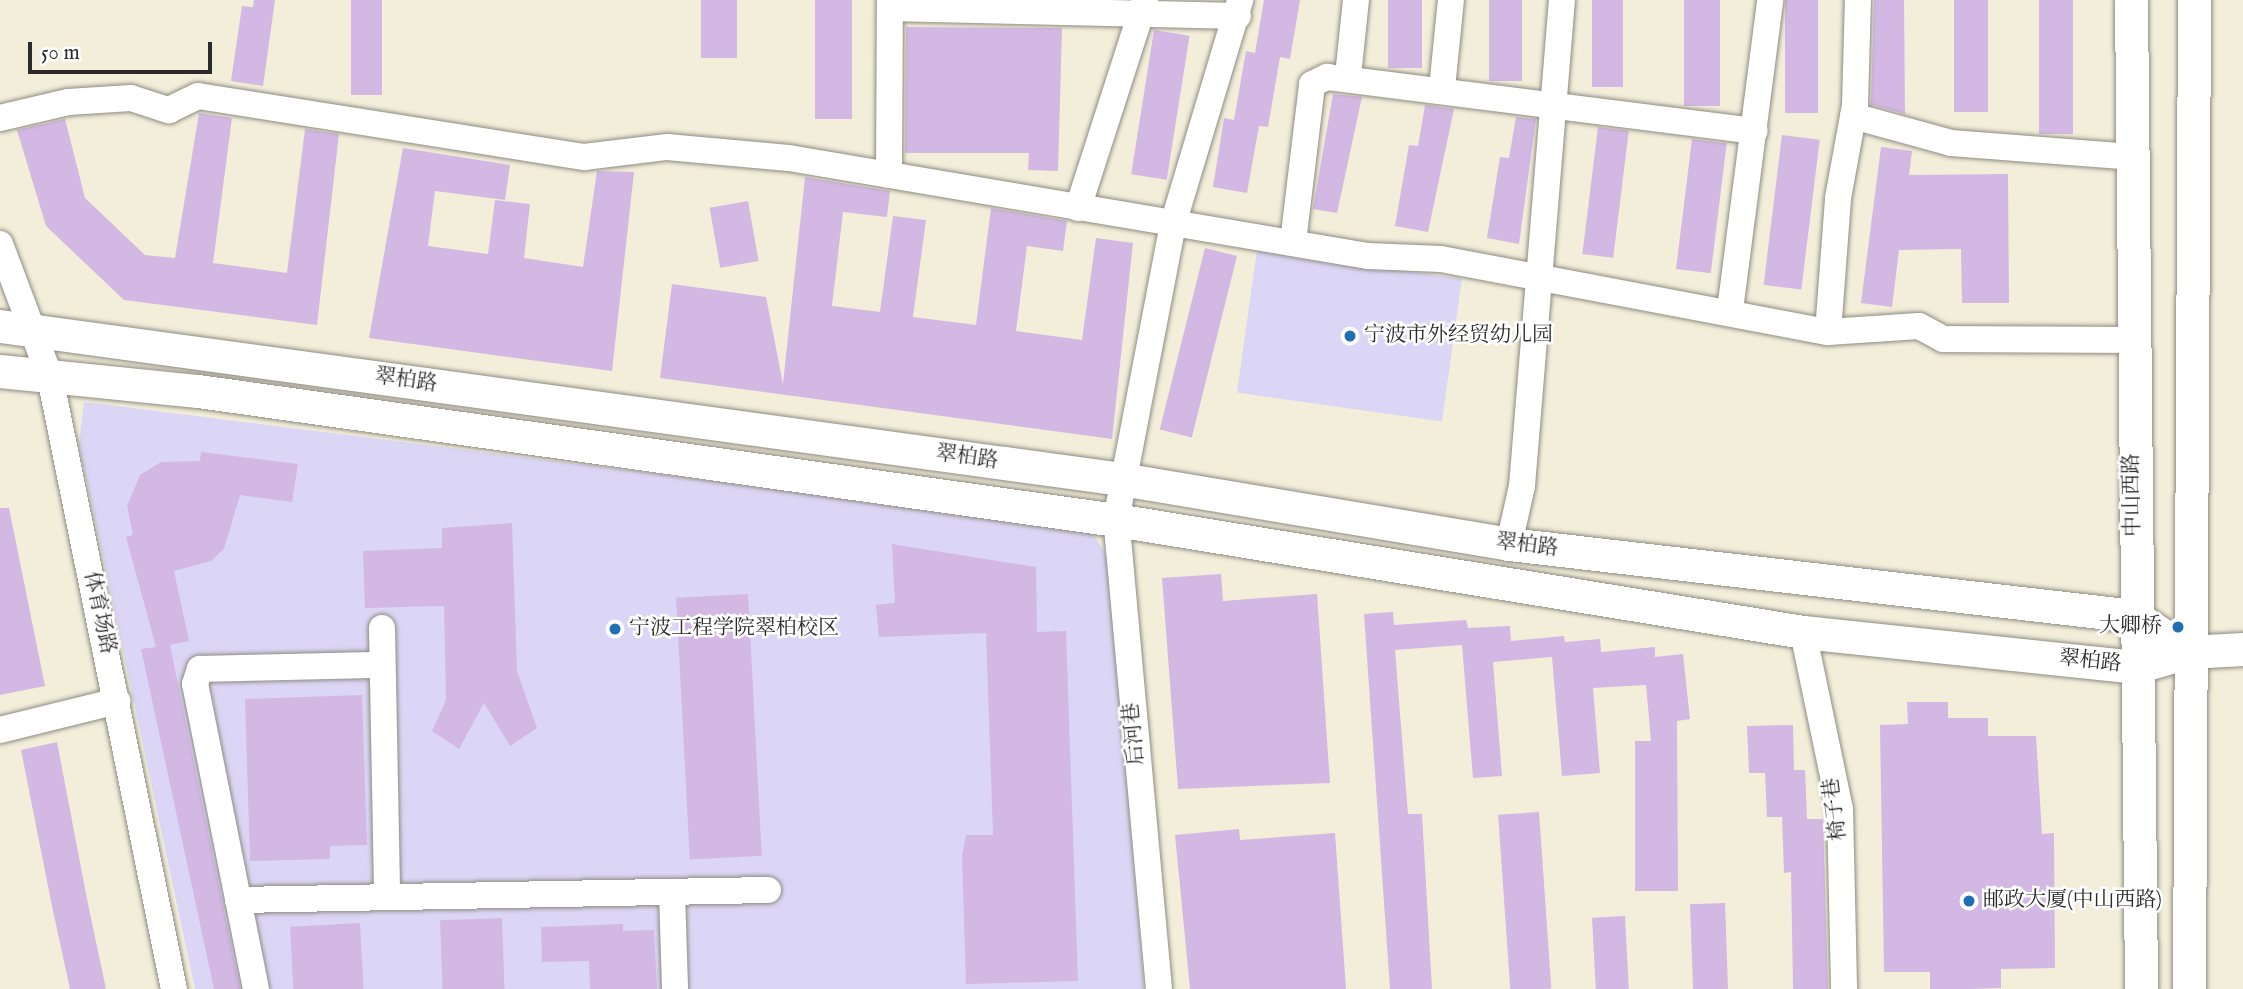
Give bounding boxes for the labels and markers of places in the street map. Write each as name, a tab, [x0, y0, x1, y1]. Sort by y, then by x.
place label: 宁波市外经贸幼儿园	[1364, 323, 1553, 349]
marker: 宁波市外经贸幼儿园	[1342, 328, 1358, 344]
place label: 大卿桥	[2099, 614, 2162, 640]
place label: 宁波工程学院翠柏校区	[629, 616, 839, 642]
marker: 大卿桥	[2168, 617, 2188, 637]
marker: 宁波工程学院翠柏校区	[607, 621, 623, 637]
place label: 邮政大厦(中山西路)	[1983, 888, 2162, 914]
marker: 邮政大厦(中山西路)	[1961, 893, 1977, 909]

